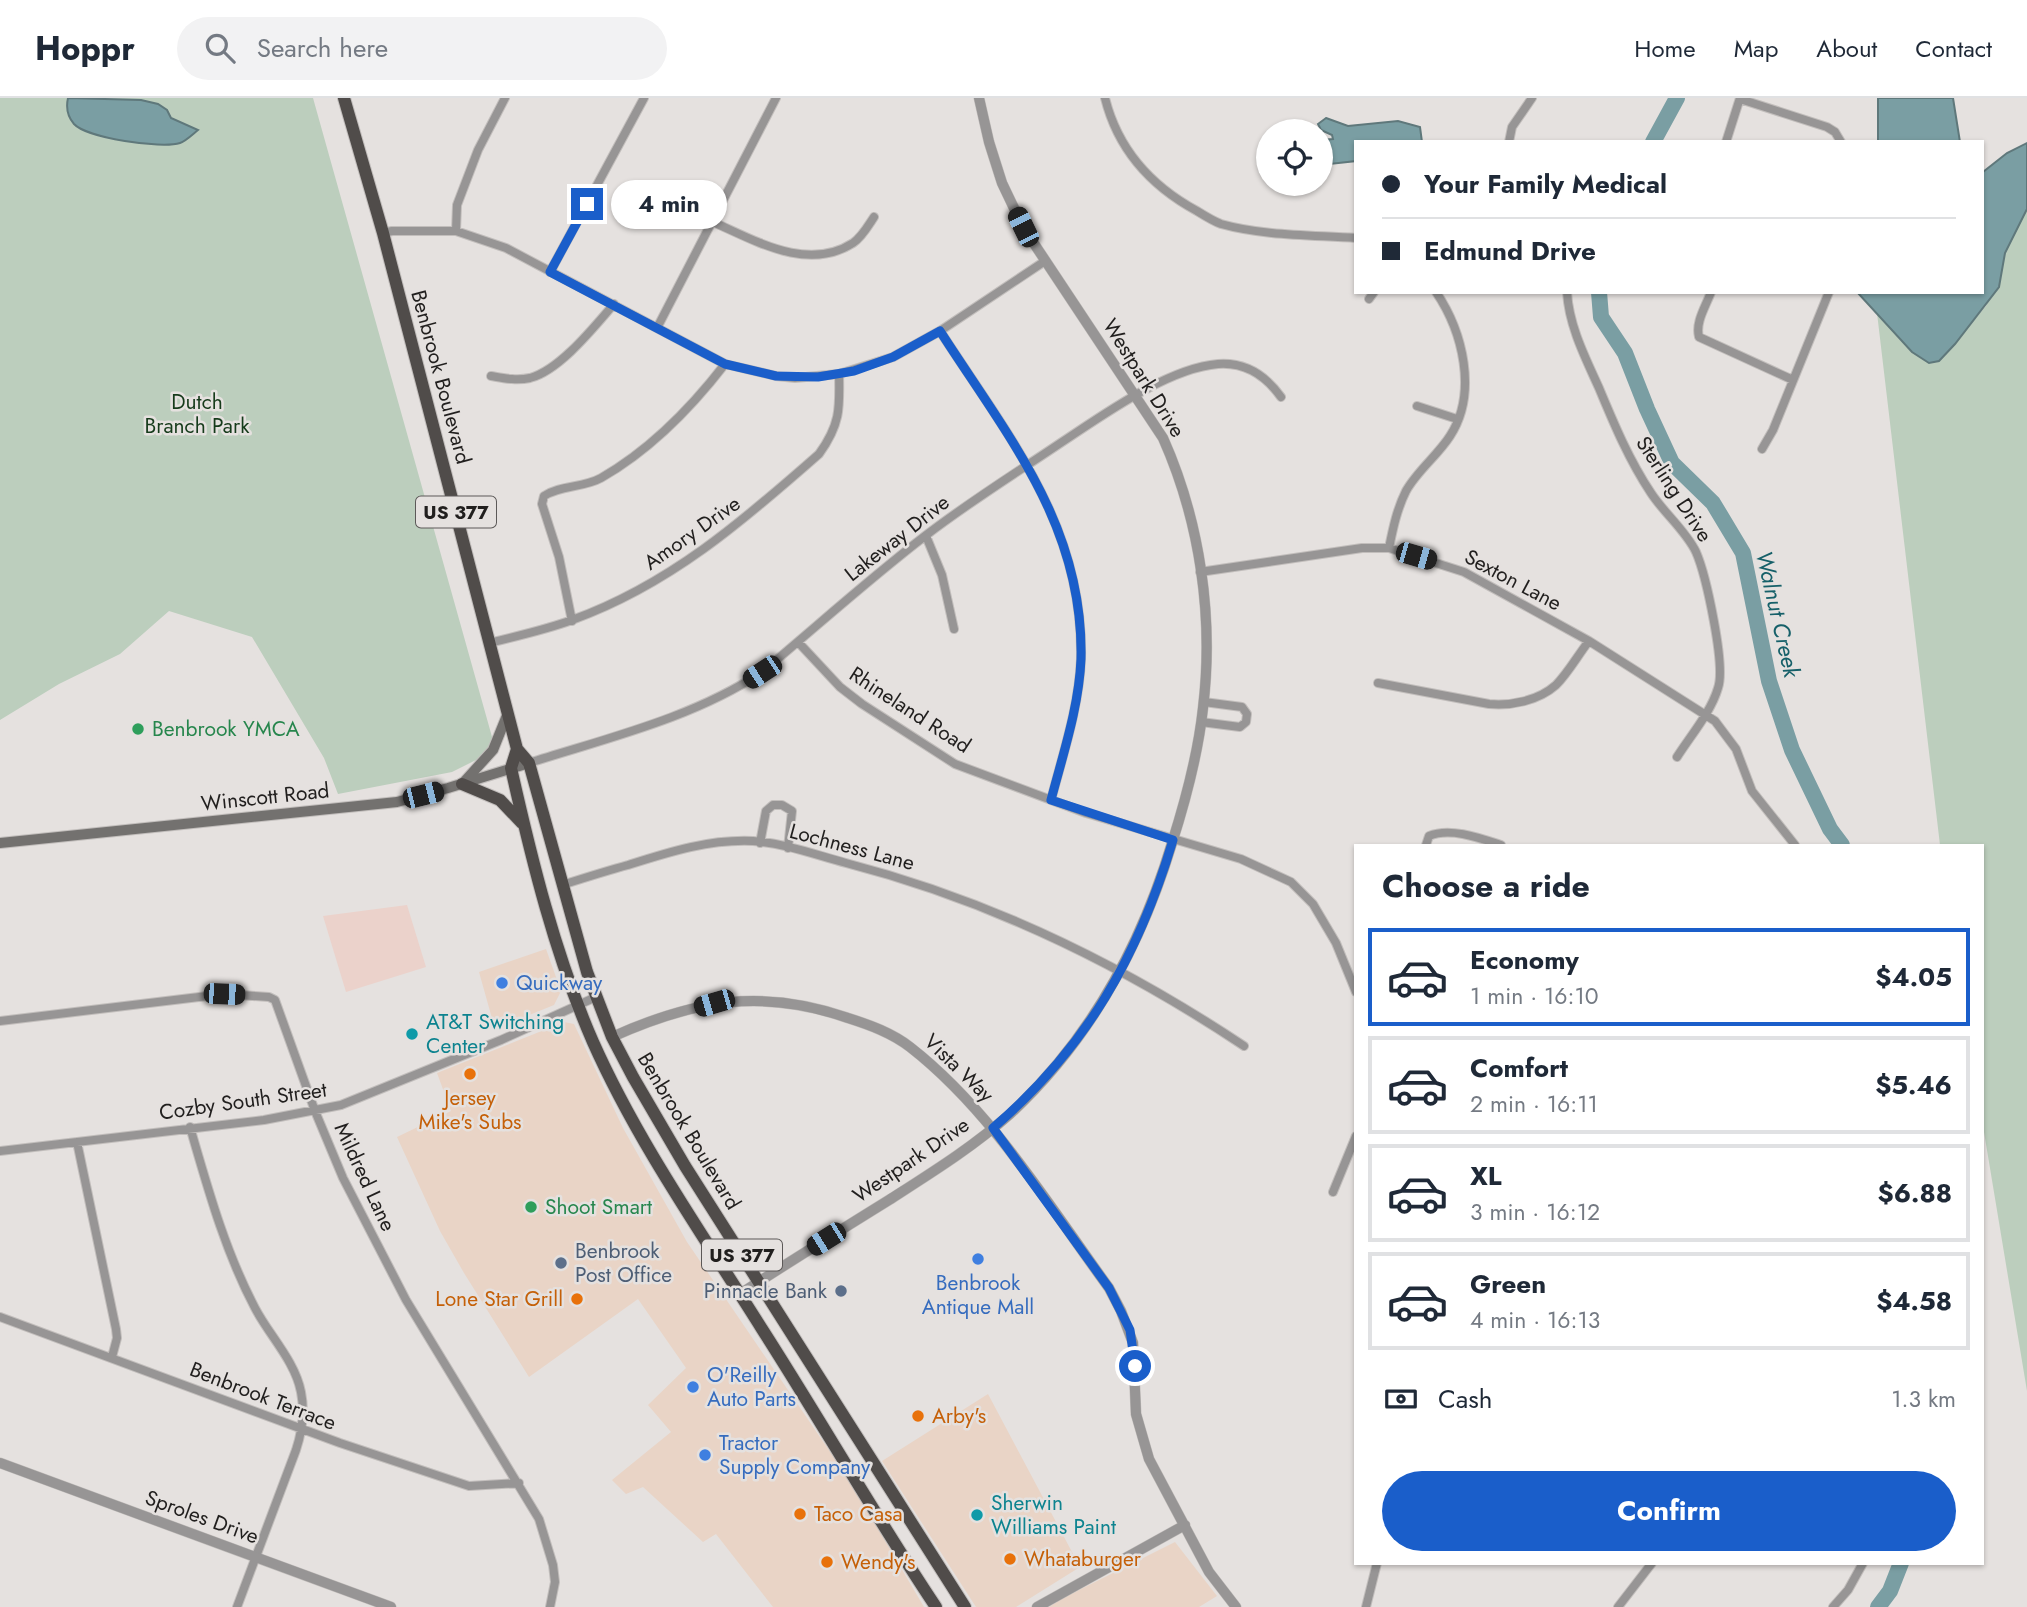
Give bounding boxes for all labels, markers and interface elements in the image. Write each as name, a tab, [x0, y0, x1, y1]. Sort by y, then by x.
search box	[177, 17, 667, 80]
text: Hoppr	[35, 25, 135, 72]
icon: search	[201, 29, 239, 67]
text: Search here	[257, 29, 388, 67]
text: Home	[1634, 31, 1696, 66]
text: Map	[1734, 31, 1778, 66]
text: About	[1816, 31, 1877, 66]
text: Contact	[1915, 31, 1992, 66]
map controls	[1256, 119, 1333, 196]
button: locate	[1256, 119, 1333, 196]
text: Your Family Medical	[1424, 165, 1667, 203]
callout: 4 min	[612, 180, 727, 228]
text: 4 min	[638, 187, 700, 221]
route end	[571, 188, 603, 220]
car	[1005, 204, 1042, 250]
text: Edmund Drive	[1424, 232, 1596, 270]
street label: Benbrook Boulevard	[403, 287, 479, 467]
street label: Westpark Drive	[1096, 313, 1193, 443]
park label: Dutch Branch Park	[145, 387, 250, 441]
street label: Sterling Drive	[1629, 430, 1720, 548]
street label: Lakeway Drive	[838, 487, 956, 588]
street label: Amory Drive	[638, 489, 747, 577]
road number: US 377	[416, 496, 496, 528]
car	[1393, 540, 1440, 572]
street label: Sexton Lane	[1459, 542, 1567, 618]
water label: Walnut Creek	[1747, 547, 1809, 682]
car	[739, 652, 786, 692]
street label: Rhineland Road	[843, 659, 977, 761]
place label: Benbrook YMCA	[152, 714, 300, 744]
marker: Benbrook YMCA	[130, 721, 146, 737]
street label: Winscott Road	[199, 775, 331, 819]
car	[401, 780, 446, 810]
street label: Lochness Lane	[786, 816, 918, 878]
text: Choose a ride	[1382, 863, 1590, 909]
text: Economy	[1470, 941, 1579, 979]
icon: car	[1386, 946, 1449, 1009]
text: $4.05	[1875, 958, 1952, 996]
place label: Quickway	[516, 968, 603, 998]
marker: Quickway	[494, 975, 510, 991]
text: 1 min · 16:10	[1470, 979, 1599, 1013]
car	[203, 983, 246, 1005]
car	[691, 987, 738, 1019]
place label: AT&T Switching Center	[426, 1007, 564, 1061]
marker: AT&T Switching Center	[404, 1026, 420, 1042]
street label: Vista Way	[917, 1027, 1001, 1110]
street label: Benbrook Boulevard	[630, 1047, 748, 1215]
text: Comfort	[1470, 1049, 1568, 1087]
icon: car	[1386, 1054, 1449, 1117]
marker: Jersey Mike's Subs	[462, 1066, 478, 1082]
text: $5.46	[1875, 1066, 1952, 1104]
street label: Cozby South Street	[157, 1074, 329, 1128]
place label: Jersey Mike's Subs	[418, 1083, 522, 1137]
text: 2 min · 16:11	[1470, 1087, 1598, 1121]
street label: Westpark Drive	[847, 1110, 975, 1210]
street label: Mildred Lane	[327, 1118, 403, 1236]
text: XL	[1470, 1157, 1502, 1195]
icon: car	[1386, 1162, 1449, 1225]
text: $6.88	[1877, 1174, 1952, 1212]
place label: Shoot Smart	[545, 1192, 652, 1222]
text: 3 min · 16:12	[1470, 1195, 1600, 1229]
marker: Shoot Smart	[523, 1199, 539, 1215]
car	[803, 1219, 850, 1259]
place label: Benbrook Post Office	[575, 1236, 672, 1290]
road number: US 377	[702, 1240, 782, 1270]
marker: Benbrook Antique Mall	[970, 1251, 986, 1267]
marker: Benbrook Post Office	[553, 1255, 569, 1271]
text: Green	[1470, 1265, 1546, 1303]
place label: Benbrook Antique Mall	[922, 1268, 1034, 1322]
icon: car	[1386, 1270, 1449, 1333]
place label: Pinnacle Bank	[704, 1276, 828, 1306]
text: $4.58	[1876, 1282, 1952, 1320]
marker: Pinnacle Bank	[833, 1283, 849, 1299]
place label: Lone Star Grill	[435, 1284, 563, 1314]
marker: Lone Star Grill	[569, 1291, 585, 1307]
text: 4 min · 16:13	[1470, 1303, 1600, 1337]
route start	[1119, 1350, 1151, 1382]
street label: Benbrook Terrace	[185, 1354, 341, 1438]
place label: O'Reilly Auto Parts	[707, 1360, 796, 1414]
marker: O'Reilly Auto Parts	[685, 1379, 701, 1395]
icon: cash	[1382, 1380, 1420, 1418]
text: Cash	[1438, 1380, 1492, 1418]
text: 1.3 km	[1891, 1382, 1956, 1416]
place label: Arby's	[932, 1401, 986, 1431]
marker: Arby's	[910, 1408, 926, 1424]
place label: Tractor Supply Company	[719, 1428, 871, 1482]
marker: Tractor Supply Company	[697, 1447, 713, 1463]
button: Confirm	[1382, 1471, 1956, 1551]
street label: Sproles Drive	[141, 1483, 263, 1551]
place label: Sherwin Williams Paint	[991, 1488, 1116, 1542]
place label: Taco Casa	[814, 1499, 903, 1529]
marker: Taco Casa	[792, 1506, 808, 1522]
marker: Sherwin Williams Paint	[969, 1507, 985, 1523]
place label: Whataburger	[1024, 1544, 1142, 1574]
place label: Wendy's	[841, 1547, 916, 1577]
marker: Whataburger	[1002, 1551, 1018, 1567]
marker: Wendy's	[819, 1554, 835, 1570]

